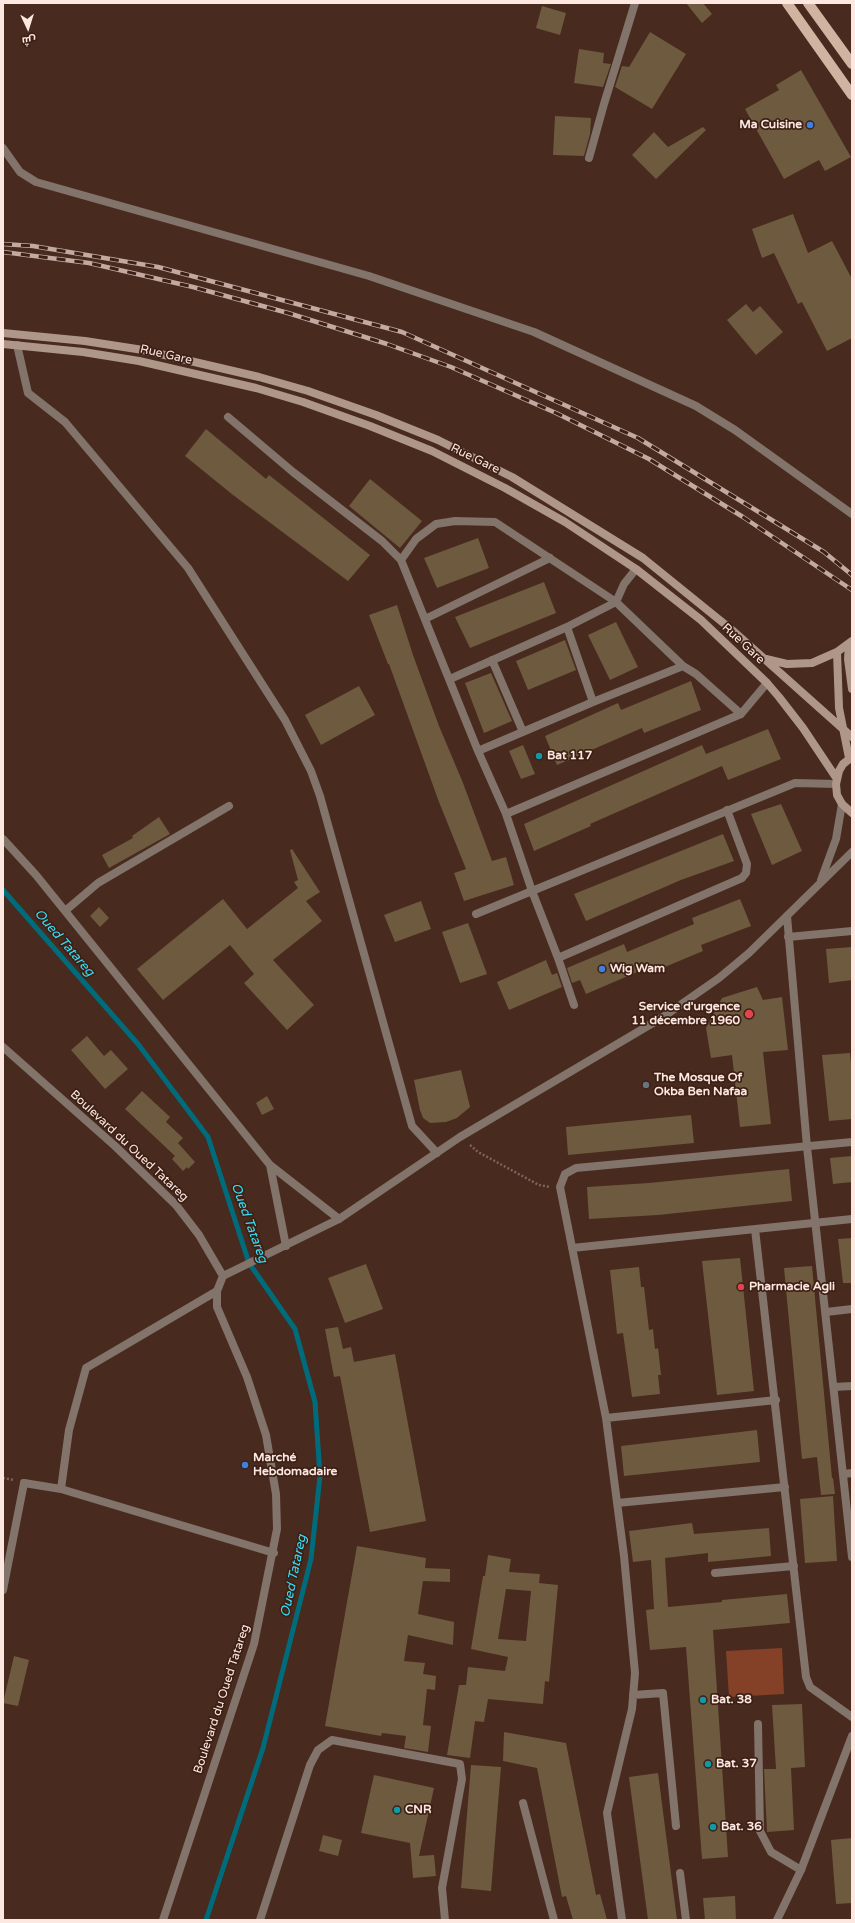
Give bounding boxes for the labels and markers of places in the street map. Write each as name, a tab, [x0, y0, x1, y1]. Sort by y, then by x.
place label: Ma Cuisine	[739, 118, 802, 132]
marker: Ma Cuisine	[805, 120, 815, 130]
place label: Bat 117	[547, 749, 592, 763]
marker: Bat 117	[534, 751, 544, 761]
place label: Wig Wam	[610, 962, 665, 976]
marker: Wig Wam	[597, 964, 607, 974]
place label: Service d'urgence 11 décembre 1960	[631, 1000, 740, 1028]
marker: Service d'urgence 11 décembre 1960	[743, 1008, 755, 1020]
place label: The Mosque Of Okba Ben Nafaa	[654, 1071, 747, 1099]
marker: The Mosque Of Okba Ben Nafaa	[641, 1080, 651, 1090]
place label: Pharmacie Agli	[749, 1280, 835, 1294]
marker: Pharmacie Agli	[736, 1282, 746, 1292]
place label: Marché Hebdomadaire	[253, 1451, 337, 1479]
marker: Marché Hebdomadaire	[240, 1460, 250, 1470]
place label: Bat. 38	[711, 1693, 752, 1707]
marker: Bat. 38	[698, 1695, 708, 1705]
place label: Bat. 37	[716, 1757, 757, 1771]
marker: Bat. 37	[703, 1759, 713, 1769]
place label: CNR	[405, 1803, 432, 1817]
marker: CNR	[392, 1805, 402, 1815]
place label: Bat. 36	[721, 1820, 762, 1834]
marker: Bat. 36	[708, 1822, 718, 1832]

